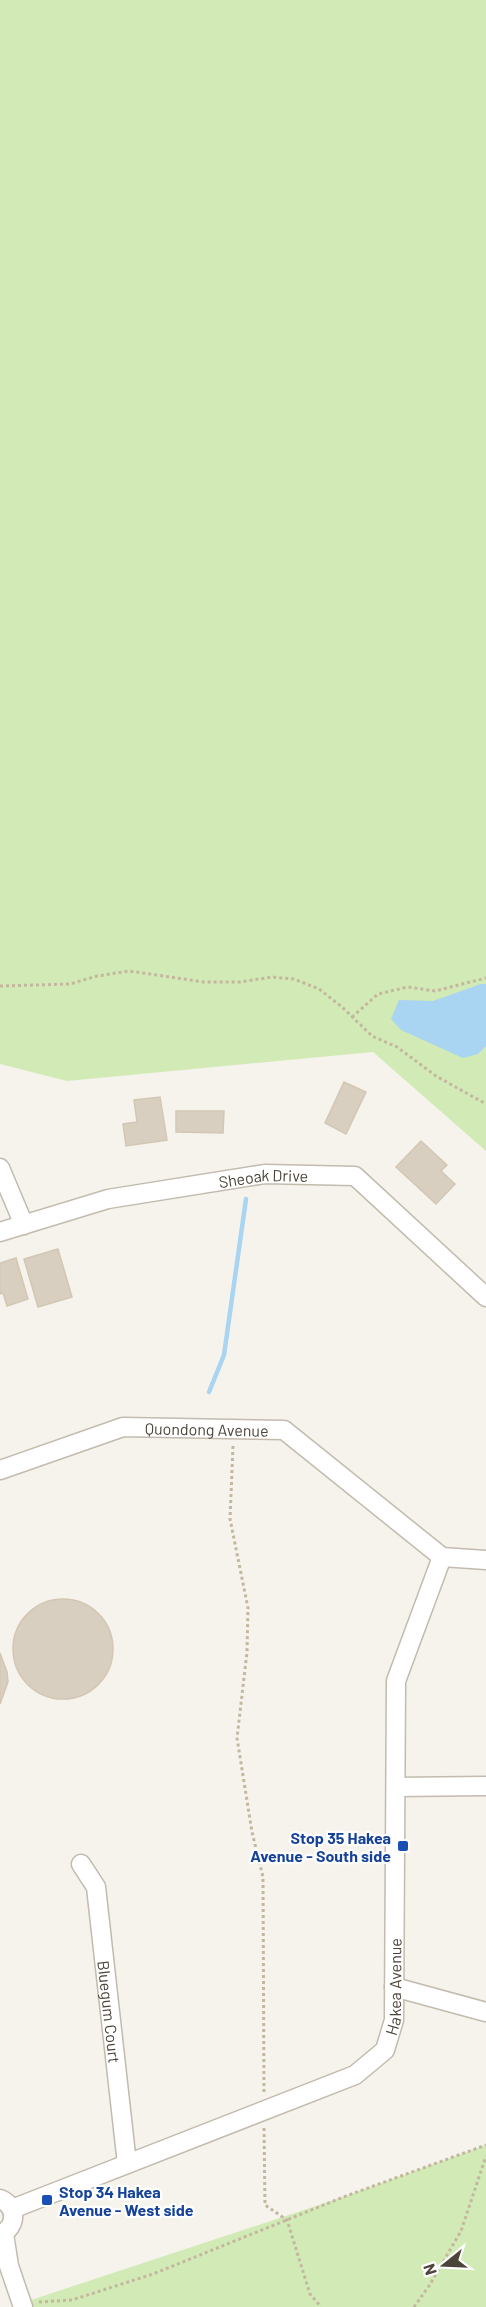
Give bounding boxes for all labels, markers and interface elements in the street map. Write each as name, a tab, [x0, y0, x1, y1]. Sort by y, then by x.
street label: Sheoak Drive	[217, 1164, 308, 1191]
street label: Quondong Avenue	[145, 1418, 269, 1439]
place label: Stop 35 Hakea Avenue - South side	[250, 1828, 391, 1865]
marker: Stop 35 Hakea Avenue - South side	[396, 1839, 410, 1853]
street label: Hakea Avenue	[381, 1938, 404, 2037]
street label: Bluegum Court	[95, 1959, 125, 2064]
place label: Stop 34 Hakea Avenue - West side	[59, 2182, 194, 2219]
marker: Stop 34 Hakea Avenue - West side	[40, 2193, 54, 2207]
north arrow	[414, 2235, 474, 2295]
text: N	[419, 2262, 440, 2278]

